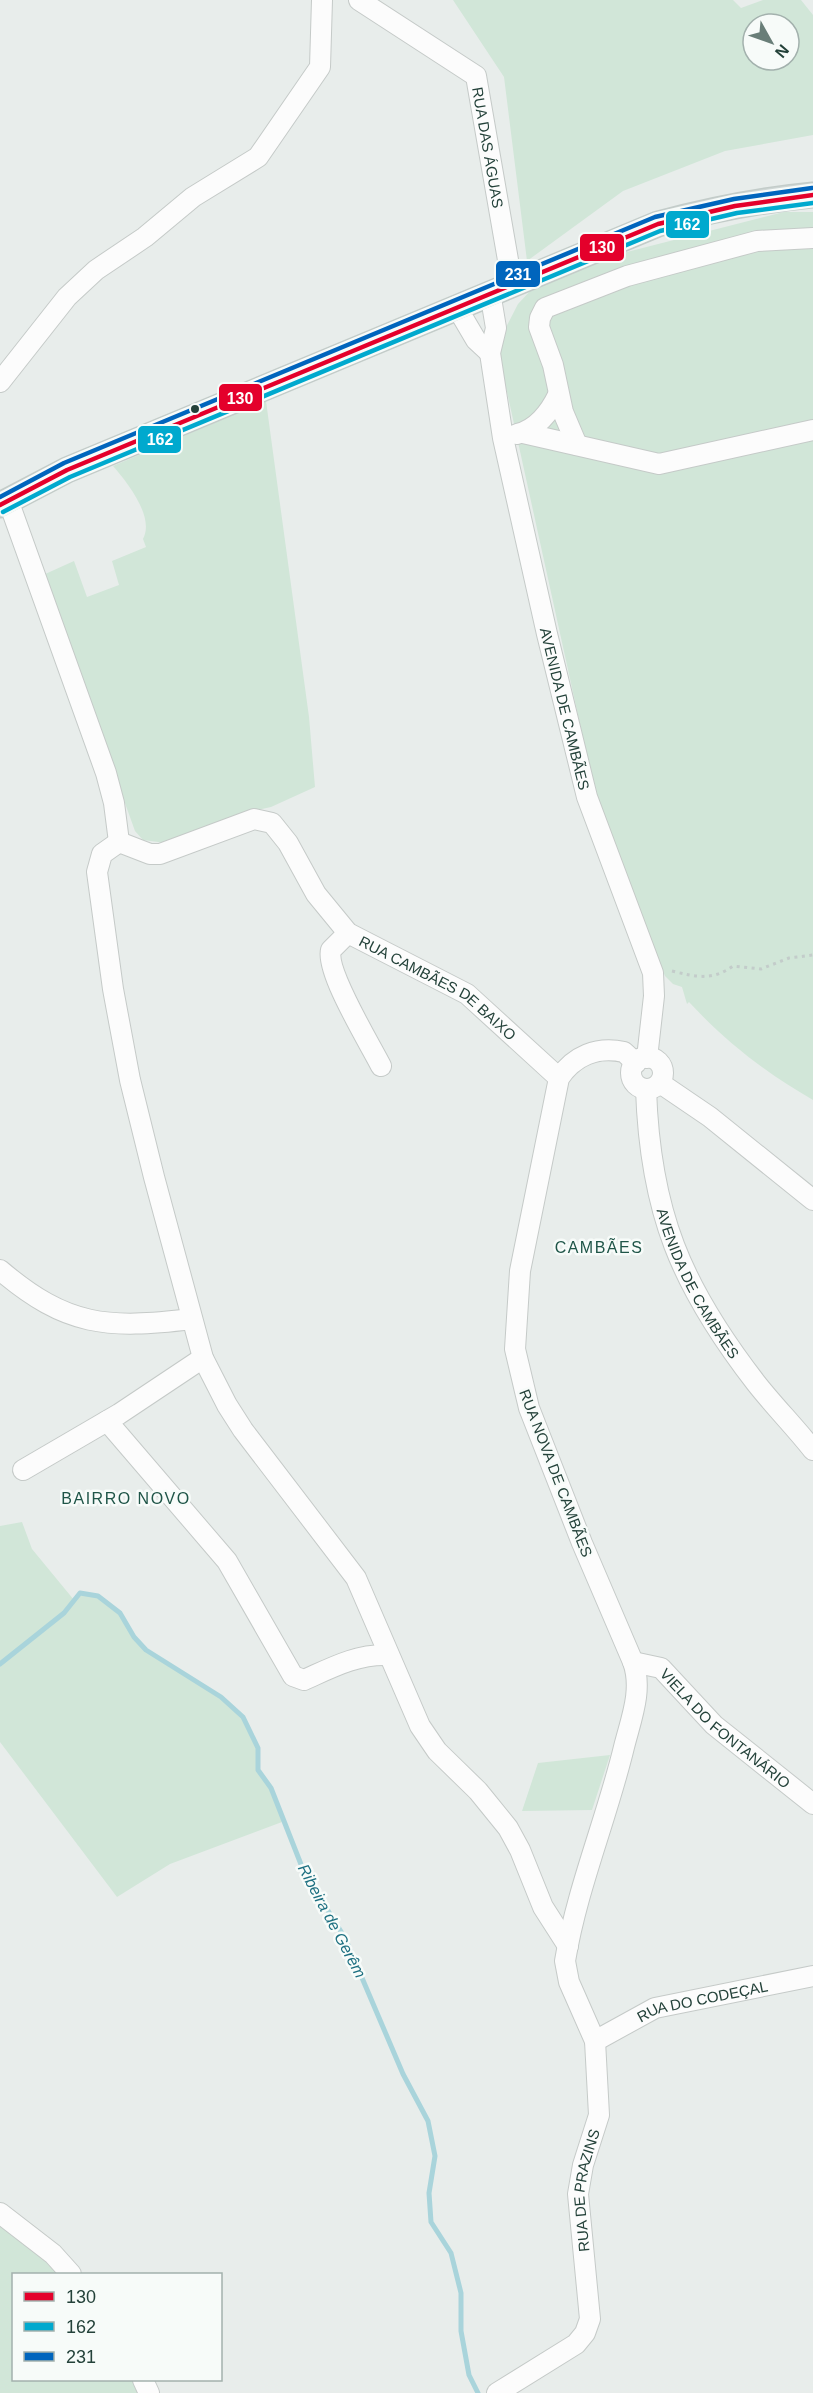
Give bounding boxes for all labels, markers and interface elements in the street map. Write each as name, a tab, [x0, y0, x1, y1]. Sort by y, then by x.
north arrow	[741, 12, 801, 72]
text: N	[772, 41, 792, 61]
street label: RUA DAS ÁGUAS	[470, 86, 507, 209]
line badge: 162	[665, 210, 710, 239]
text: 162	[674, 216, 700, 233]
line badge: 130	[579, 233, 625, 262]
text: 130	[589, 239, 615, 256]
line badge: 231	[495, 260, 541, 288]
text: 231	[505, 266, 531, 283]
line badge: 130	[218, 383, 263, 412]
text: 130	[227, 390, 253, 407]
unlabelled marker	[189, 403, 201, 415]
line badge: 162	[137, 425, 182, 454]
text: 162	[147, 431, 173, 448]
street label: AVENIDA DE CAMBÃES	[537, 626, 593, 792]
street label: RUA CAMBÃES DE BAIXO	[357, 932, 520, 1043]
street label: AVENIDA DE CAMBÃES	[654, 1206, 743, 1361]
district label: CAMBÃES	[555, 1237, 643, 1256]
street label: RUA NOVA DE CAMBÃES	[516, 1387, 596, 1559]
district label: BAIRRO NOVO	[61, 1490, 191, 1507]
street label: VIELA DO FONTANÁRIO	[657, 1665, 794, 1791]
water label: Ribeira de Gerêm	[295, 1861, 369, 1981]
street label: RUA DO CODEÇAL	[634, 1977, 769, 2025]
street label: RUA DE PRAZINS	[569, 2127, 603, 2253]
legend	[12, 2273, 222, 2381]
text: 130	[66, 2287, 96, 2307]
text: 162	[66, 2317, 96, 2337]
text: 231	[66, 2347, 96, 2367]

